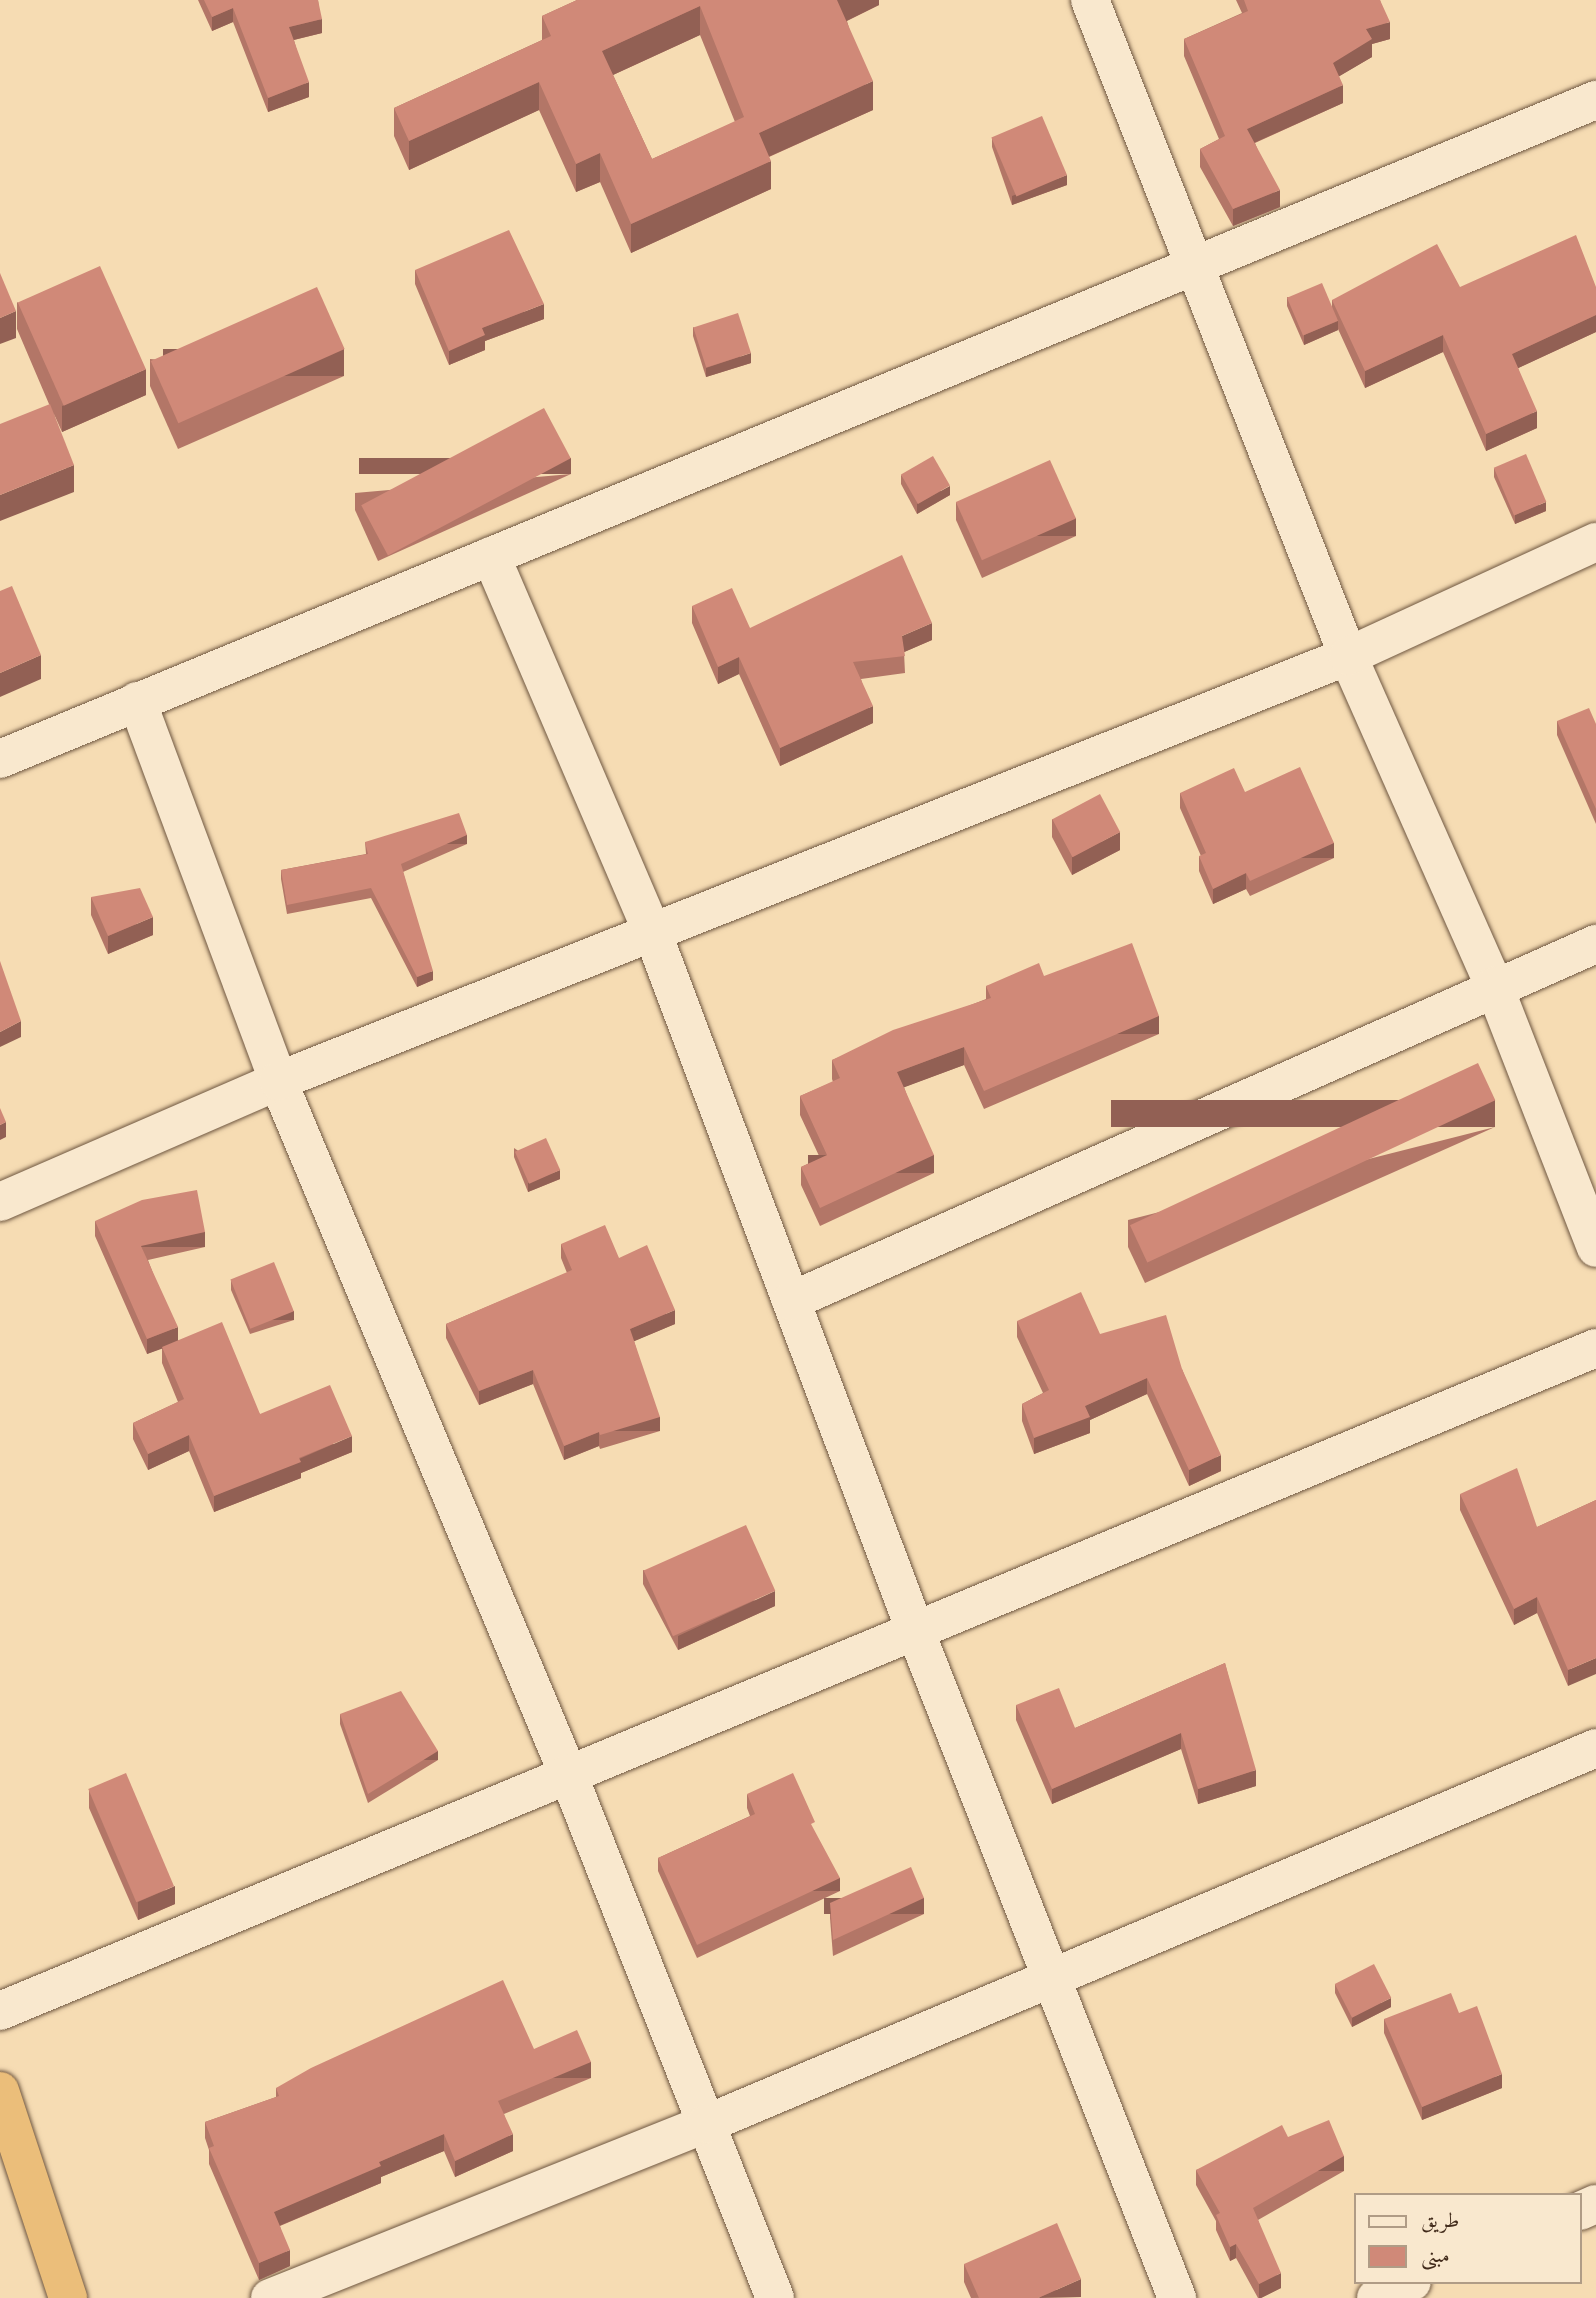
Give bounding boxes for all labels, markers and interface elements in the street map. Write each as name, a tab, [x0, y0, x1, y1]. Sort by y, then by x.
legend	[1354, 2193, 1582, 2284]
text: طريق	[1421, 2211, 1459, 2232]
text: مبنى	[1421, 2246, 1450, 2267]

